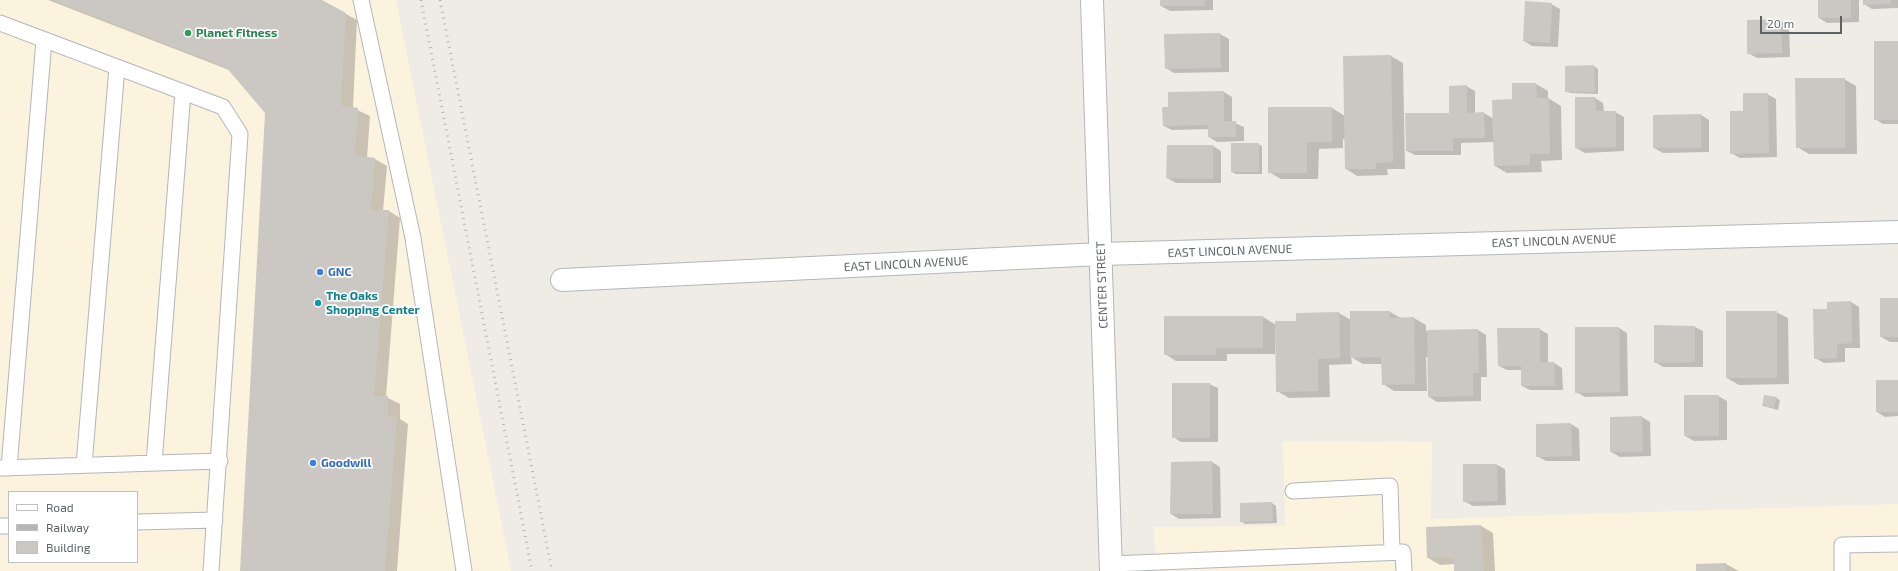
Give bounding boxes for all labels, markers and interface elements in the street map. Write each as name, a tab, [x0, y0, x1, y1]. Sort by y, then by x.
scale bar	[1762, 8, 1844, 34]
text: 20 m	[1767, 16, 1794, 30]
place label: Planet Fitness	[196, 26, 277, 40]
marker: Planet Fitness	[183, 28, 193, 38]
street label: EAST LINCOLN AVENUE	[1491, 232, 1617, 250]
street label: CENTER STREET	[1093, 241, 1111, 329]
street label: EAST LINCOLN AVENUE	[1167, 242, 1293, 260]
street label: EAST LINCOLN AVENUE	[843, 254, 969, 274]
place label: GNC	[328, 265, 351, 279]
marker: GNC	[315, 267, 325, 277]
place label: The Oaks Shopping Center	[326, 289, 420, 317]
marker: The Oaks Shopping Center	[313, 298, 323, 308]
place label: Goodwill	[321, 456, 371, 470]
marker: Goodwill	[308, 458, 318, 468]
legend	[8, 491, 138, 563]
text: Road	[46, 500, 74, 514]
text: Railway	[46, 520, 89, 534]
text: Building	[46, 540, 90, 554]

